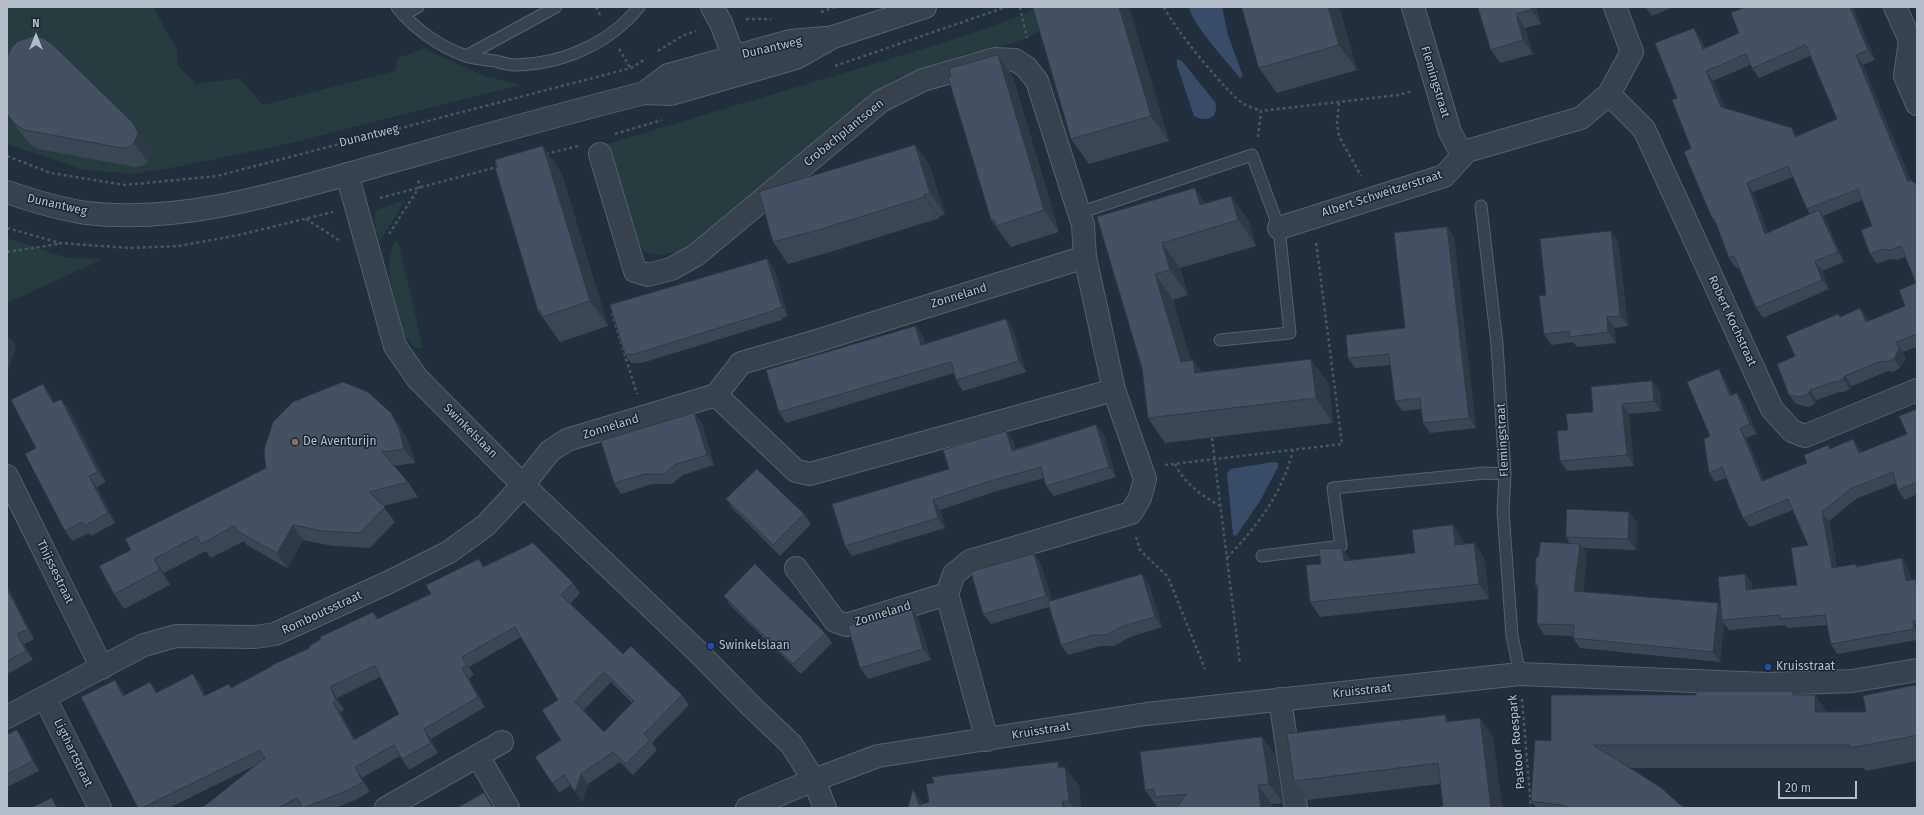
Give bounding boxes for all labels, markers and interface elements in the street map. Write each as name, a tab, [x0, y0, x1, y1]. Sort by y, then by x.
north arrow	[16, 16, 56, 56]
text: N	[32, 17, 40, 30]
street label: Dunantweg	[741, 34, 803, 62]
street label: Flemingstraat	[1417, 44, 1453, 120]
street label: Crobachplantsoen	[801, 96, 887, 170]
street label: Dunantweg	[338, 122, 400, 150]
street label: Albert Schweitzerstraat	[1320, 168, 1444, 220]
street label: Dunantweg	[26, 191, 88, 219]
street label: Robert Kochstraat	[1705, 274, 1759, 368]
street label: Zonneland	[929, 281, 989, 311]
street label: Swinkelslaan	[440, 401, 500, 461]
street label: Flemingstraat	[1494, 403, 1512, 477]
street label: Zonneland	[581, 412, 641, 442]
place label: De Aventurijn	[303, 435, 376, 449]
marker: De Aventurijn	[290, 437, 300, 447]
street label: Thijssestraat	[33, 538, 77, 606]
street label: Romboutsstraat	[280, 588, 364, 638]
street label: Zonneland	[853, 599, 913, 629]
place label: Swinkelslaan	[719, 639, 790, 653]
marker: Swinkelslaan	[706, 641, 716, 651]
place label: Kruisstraat	[1776, 660, 1835, 674]
marker: Kruisstraat	[1763, 662, 1773, 672]
street label: Kruisstraat	[1332, 681, 1392, 701]
street label: Pastoor Roespark	[1506, 694, 1528, 790]
street label: Ligthartstraat	[50, 717, 96, 789]
street label: Kruisstraat	[1011, 719, 1071, 743]
scale bar	[1780, 773, 1859, 799]
text: 20 m	[1785, 781, 1811, 795]

